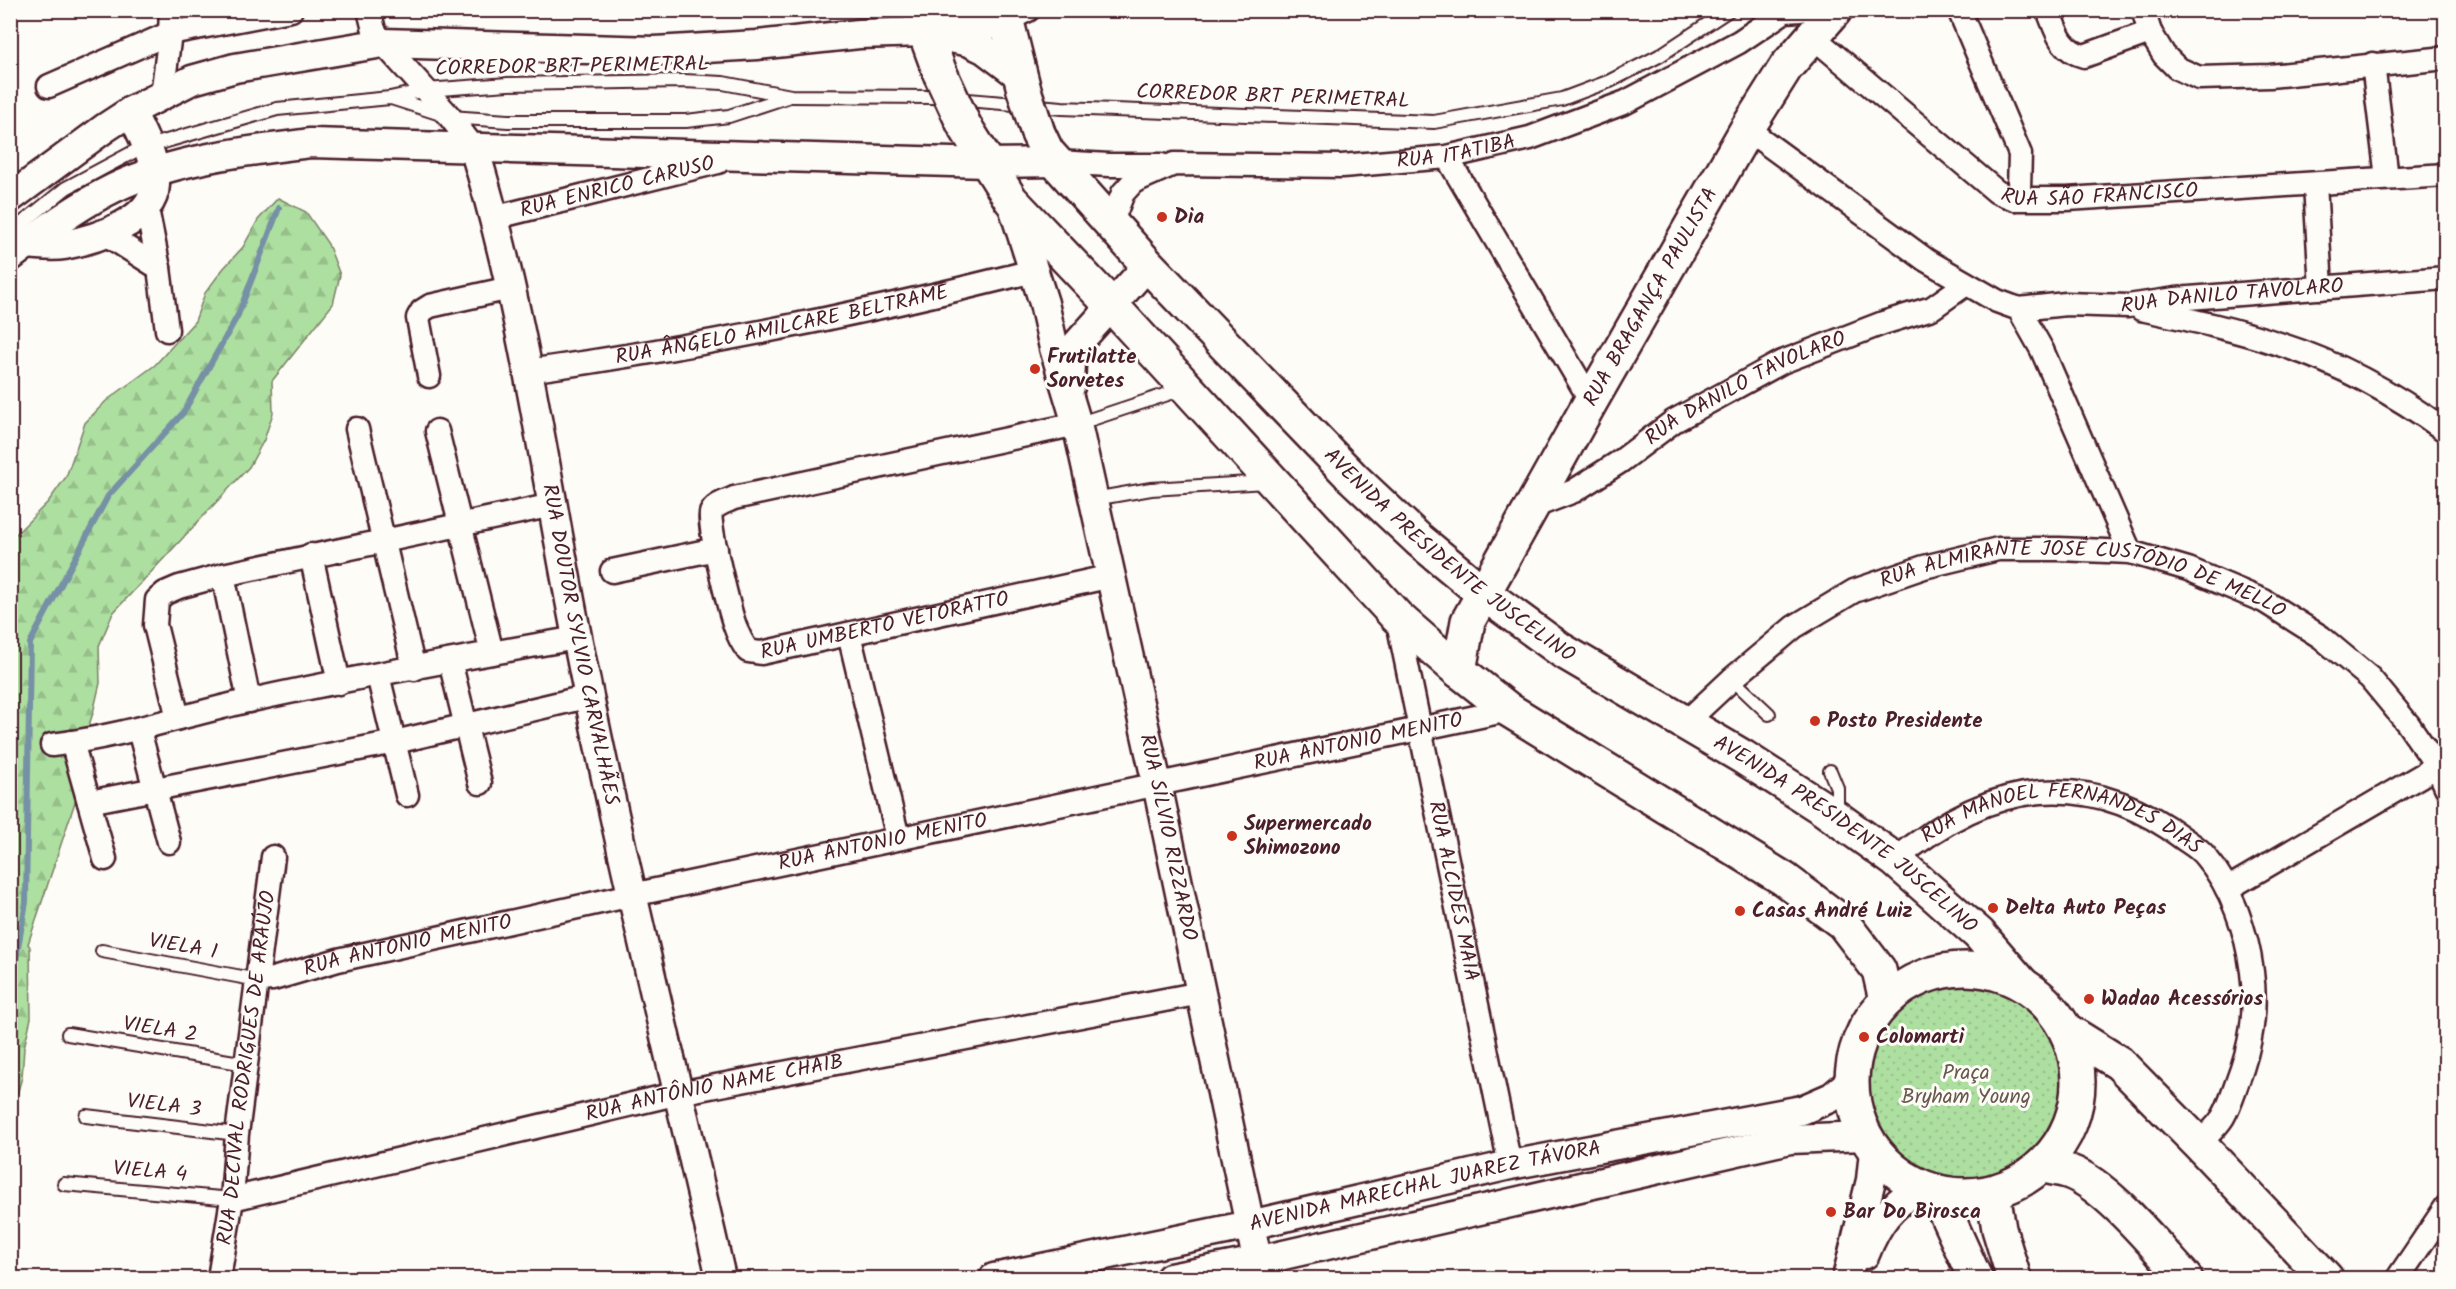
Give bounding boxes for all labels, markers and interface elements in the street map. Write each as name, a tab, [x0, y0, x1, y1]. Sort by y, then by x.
street label: CORREDOR BRT PERIMETRAL	[435, 48, 709, 86]
street label: CORREDOR BRT PERIMETRAL	[1136, 76, 1410, 118]
street label: RUA ITATIBA	[1395, 125, 1519, 178]
street label: RUA ENRICO CARUSO	[516, 147, 718, 227]
street label: RUA SÃO FRANCISCO	[1996, 174, 2199, 216]
street label: RUA BRAGANÇA PAULISTA	[1575, 181, 1727, 413]
place label: Dia	[1174, 201, 1204, 234]
marker: Dia	[1155, 210, 1169, 224]
street label: RUA DANILO TAVOLARO	[2121, 270, 2345, 323]
street label: RUA ÂNGELO AMILCARE BELTRAME	[613, 276, 952, 374]
street label: RUA DANILO TAVOLARO	[1638, 322, 1851, 454]
place label: Frutilatte Sorvetes	[1047, 341, 1137, 398]
marker: Frutilatte Sorvetes	[1028, 362, 1042, 376]
street label: AVENIDA PRESIDENTE JUSCELINO	[1316, 440, 1582, 671]
street label: RUA DOUTOR SYLVIO CARVALHÃES	[533, 481, 628, 808]
street label: RUA ALMIRANTE JOSÉ CUSTÓDIO DE MELLO	[1875, 533, 2292, 627]
street label: RUA UMBERTO VETORATTO	[757, 583, 1012, 669]
street label: RUA ÂNTONIO MENITO	[1251, 704, 1466, 780]
place label: Posto Presidente	[1827, 705, 1983, 738]
marker: Posto Presidente	[1808, 714, 1822, 728]
street label: AVENIDA PRESIDENTE JUSCELINO	[1707, 727, 1985, 942]
street label: RUA SÍLVIO RIZZARDO	[1130, 731, 1206, 944]
text: RUA MANOEL FERNANDES DIAS	[1914, 775, 2209, 863]
street label: RUA ALCIDES MAIA	[1419, 798, 1488, 984]
street label: RUA ÂNTONIO MENITO	[775, 804, 990, 880]
place label: Supermercado Shimozono	[1244, 808, 1372, 865]
marker: Supermercado Shimozono	[1225, 829, 1239, 843]
street label: RUA MANOEL FERNANDES DIAS	[1909, 832, 2211, 868]
street label: RUA DECIVAL RODRIGUES DE ARAÚJO	[208, 889, 285, 1248]
place label: Delta Auto Peças	[2005, 892, 2166, 925]
place label: Casas André Luiz	[1752, 895, 1913, 928]
marker: Delta Auto Peças	[1986, 901, 2000, 915]
marker: Casas André Luiz	[1733, 904, 1747, 918]
street label: RUA ÂNTONIO MENITO	[300, 905, 515, 986]
street label: VIELA 1	[146, 925, 220, 969]
place label: Wadao Acessórios	[2101, 983, 2263, 1016]
marker: Wadao Acessórios	[2082, 992, 2096, 1006]
street label: VIELA 2	[120, 1008, 200, 1052]
place label: Colomarti	[1876, 1021, 1965, 1054]
marker: Colomarti	[1857, 1030, 1871, 1044]
street label: RUA ANTÔNIO NAME CHAIB	[582, 1045, 846, 1131]
park label: Praça Bryham Young	[1901, 1057, 2031, 1114]
street label: VIELA 3	[125, 1085, 203, 1127]
street label: AVENIDA MARECHAL JUAREZ TÁVORA	[1246, 1132, 1604, 1241]
street label: VIELA 4	[112, 1152, 188, 1192]
place label: Bar Do Birosca	[1843, 1196, 1981, 1229]
marker: Bar Do Birosca	[1824, 1205, 1838, 1219]

